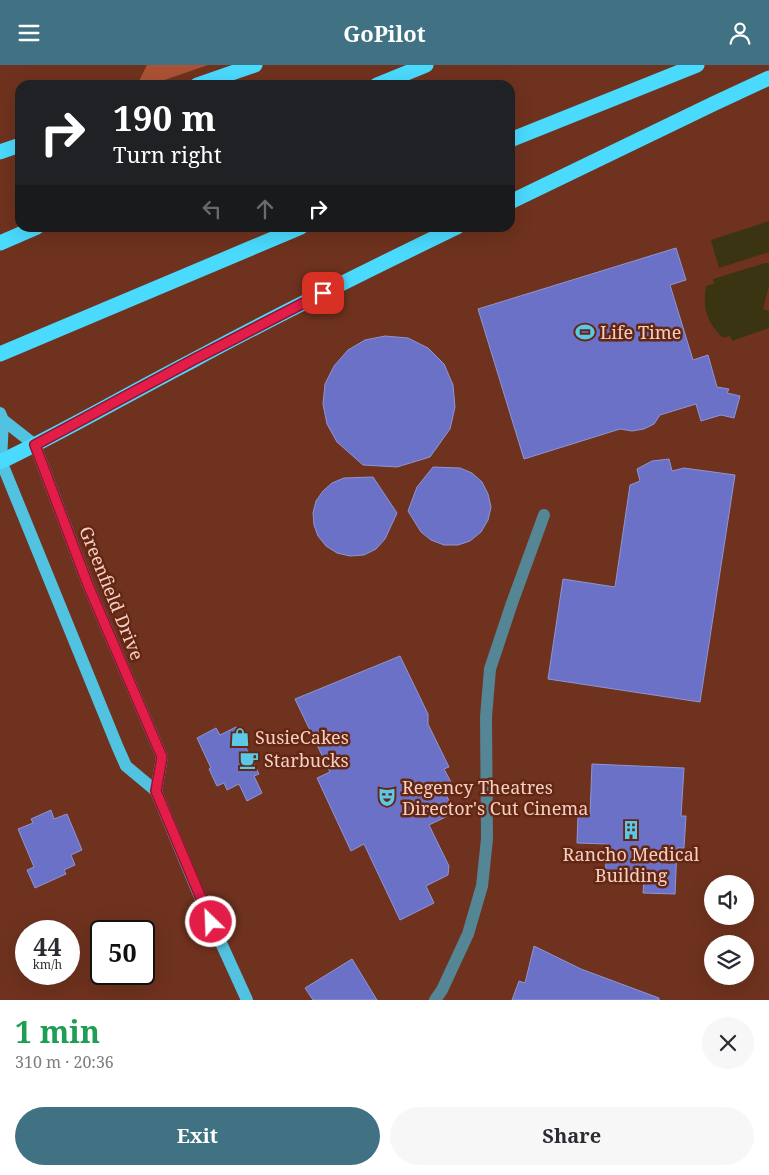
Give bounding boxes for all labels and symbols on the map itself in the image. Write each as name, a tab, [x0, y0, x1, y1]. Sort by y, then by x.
pin	[302, 272, 344, 314]
place label: Life Time	[600, 320, 681, 344]
sports icon: Life Time	[574, 321, 596, 343]
street label: Greenfield Drive	[74, 522, 150, 664]
place label: SusieCakes	[255, 725, 349, 749]
shop icon: SusieCakes	[229, 726, 251, 748]
place label: Starbucks	[264, 748, 349, 772]
cafe icon: Starbucks	[238, 749, 260, 771]
place label: Regency Theatres Director's Cut Cinema	[402, 775, 588, 820]
theatre icon: Regency Theatres Director's Cut Cinema	[376, 786, 398, 808]
building icon: Rancho Medical Building	[620, 819, 642, 841]
place label: Rancho Medical Building	[563, 842, 700, 887]
position arrow	[184, 895, 236, 947]
speed limit sign: 50	[90, 920, 155, 985]

